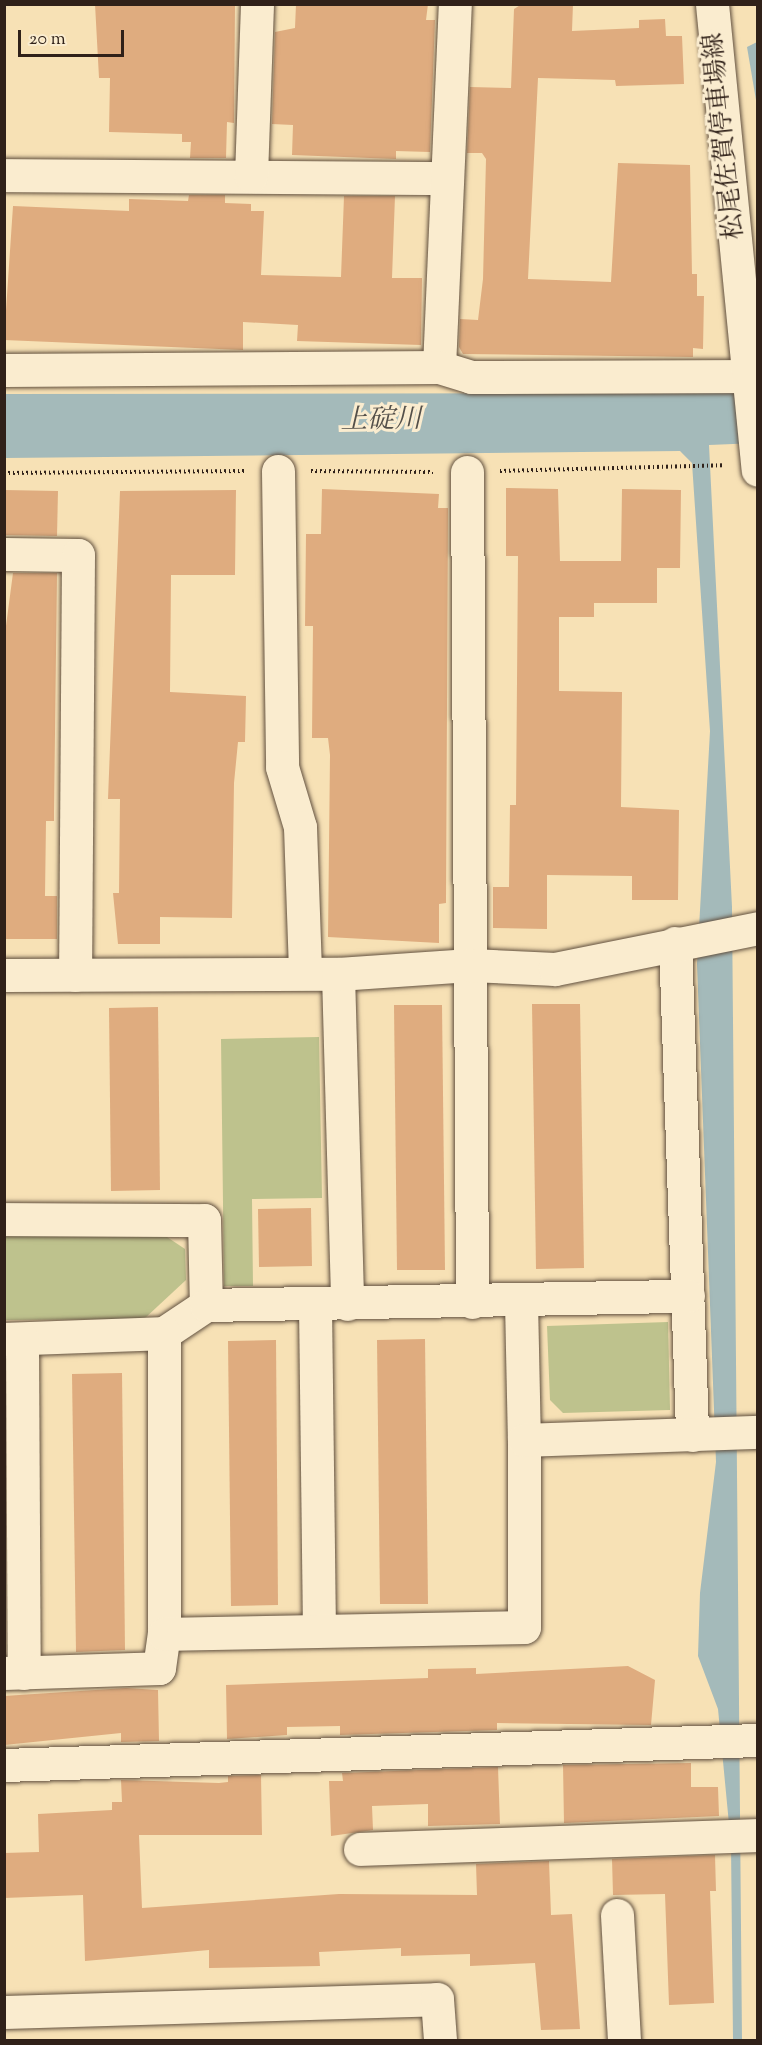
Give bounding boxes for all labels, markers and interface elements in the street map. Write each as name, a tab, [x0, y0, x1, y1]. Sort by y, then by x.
scale bar	[21, 18, 128, 56]
text: 20 m	[29, 27, 66, 53]
street label: 松尾佐賀停車場線	[699, 31, 751, 241]
water label: 上碇川	[340, 404, 422, 438]

